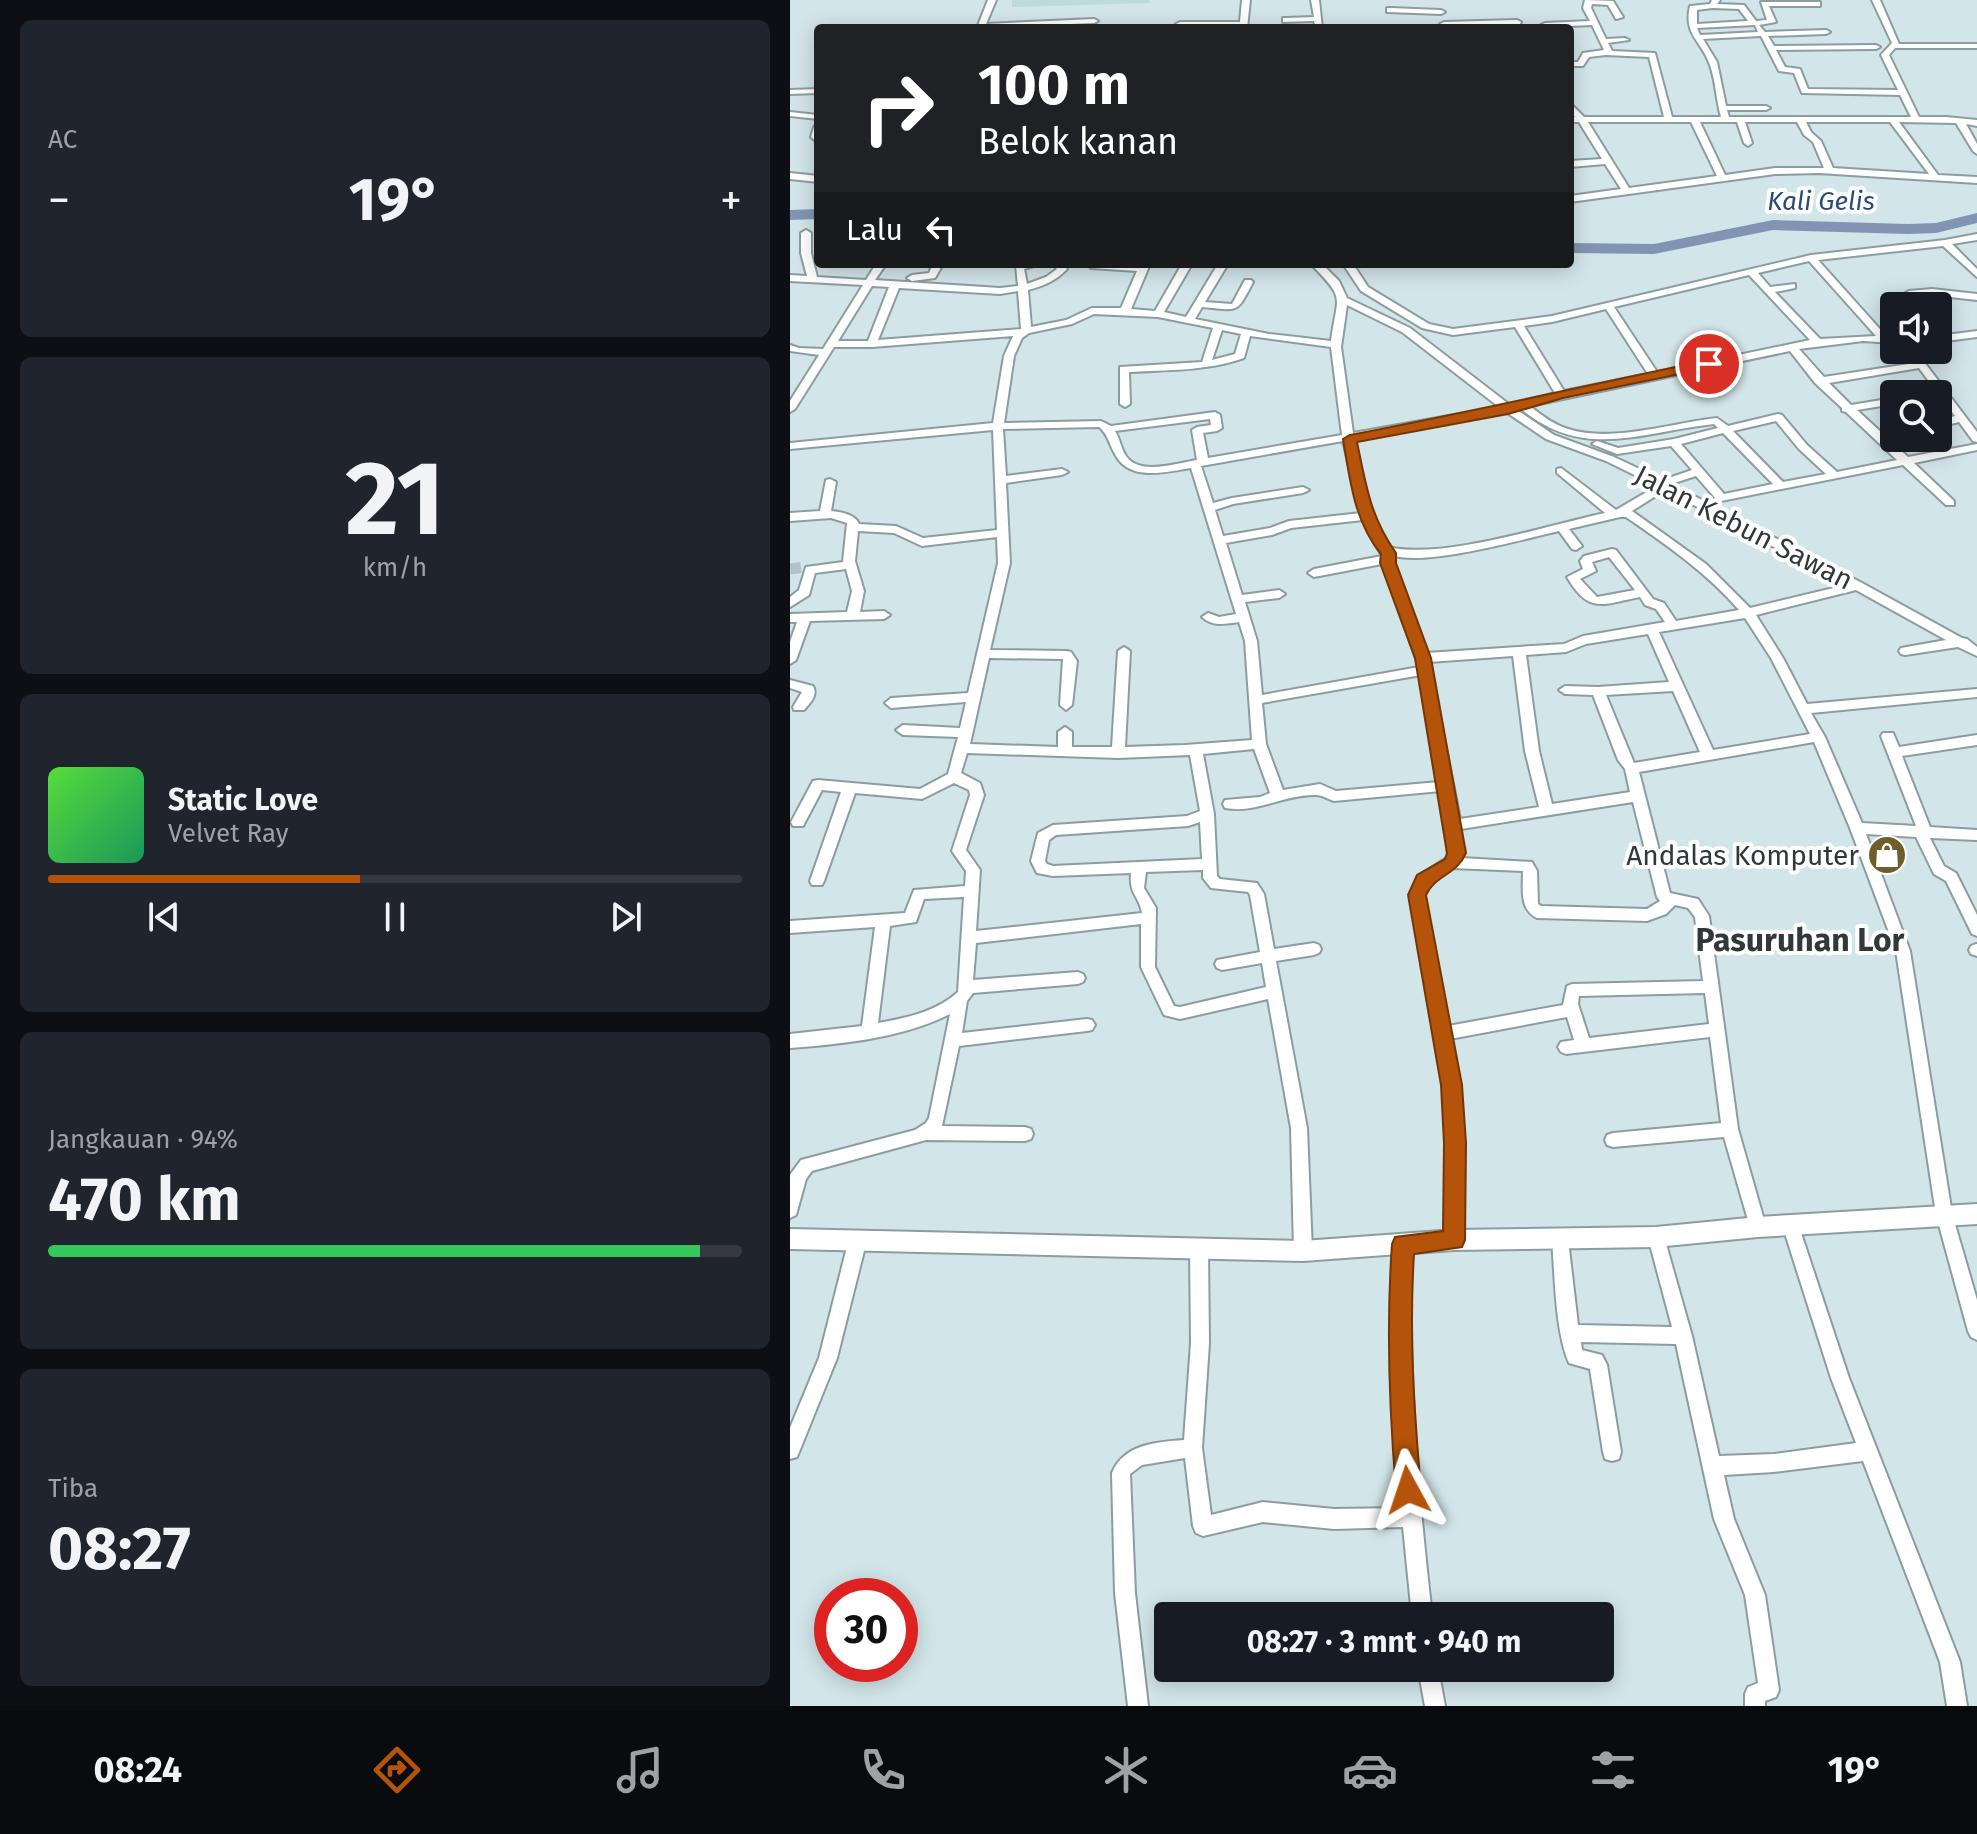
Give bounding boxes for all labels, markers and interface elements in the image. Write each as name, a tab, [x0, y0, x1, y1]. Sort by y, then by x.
text: 100 m	[978, 52, 1130, 119]
icon: right	[846, 56, 950, 160]
text: Belok kanan	[978, 120, 1178, 164]
text: AC	[48, 124, 77, 155]
text: 19°	[349, 164, 441, 236]
text: −	[48, 174, 70, 227]
text: +	[720, 174, 742, 227]
water label: Kali Gelis	[1767, 186, 1875, 217]
icon: left	[919, 208, 963, 252]
text: Lalu	[846, 212, 903, 248]
map controls	[1880, 292, 1952, 452]
button: sound	[1880, 292, 1952, 364]
pin	[1675, 330, 1743, 398]
icon: arrive	[1687, 342, 1731, 386]
button: search	[1880, 380, 1952, 452]
text: 21	[345, 437, 445, 562]
street label: Jalan Kebun Sawan	[1629, 458, 1858, 597]
text: km/h	[363, 552, 427, 583]
text: Static Love	[168, 782, 318, 818]
text: Velvet Ray	[168, 818, 288, 849]
shop icon: Andalas Komputer	[1866, 834, 1908, 876]
place label: Andalas Komputer	[1626, 839, 1859, 872]
icon: previous	[142, 895, 186, 939]
icon: pause	[373, 895, 417, 939]
icon: next	[604, 895, 648, 939]
district label: Pasuruhan Lor	[1696, 921, 1905, 959]
text: Jangkauan · 94%	[48, 1124, 238, 1155]
text: 470 km	[48, 1164, 241, 1236]
position arrow	[1366, 1448, 1450, 1532]
text: Tiba	[48, 1473, 98, 1504]
text: 08:27	[48, 1513, 191, 1585]
speed limit sign: 30	[814, 1578, 918, 1682]
text: 08:27 · 3 mnt · 940 m	[1247, 1624, 1521, 1660]
icon: directions	[369, 1742, 425, 1798]
icon: music	[612, 1742, 668, 1798]
icon: phone	[855, 1742, 911, 1798]
icon: climate	[1098, 1742, 1154, 1798]
icon: car	[1342, 1742, 1398, 1798]
icon: filters	[1585, 1742, 1641, 1798]
text: 08:24	[94, 1748, 182, 1792]
text: 19°	[1828, 1748, 1883, 1792]

